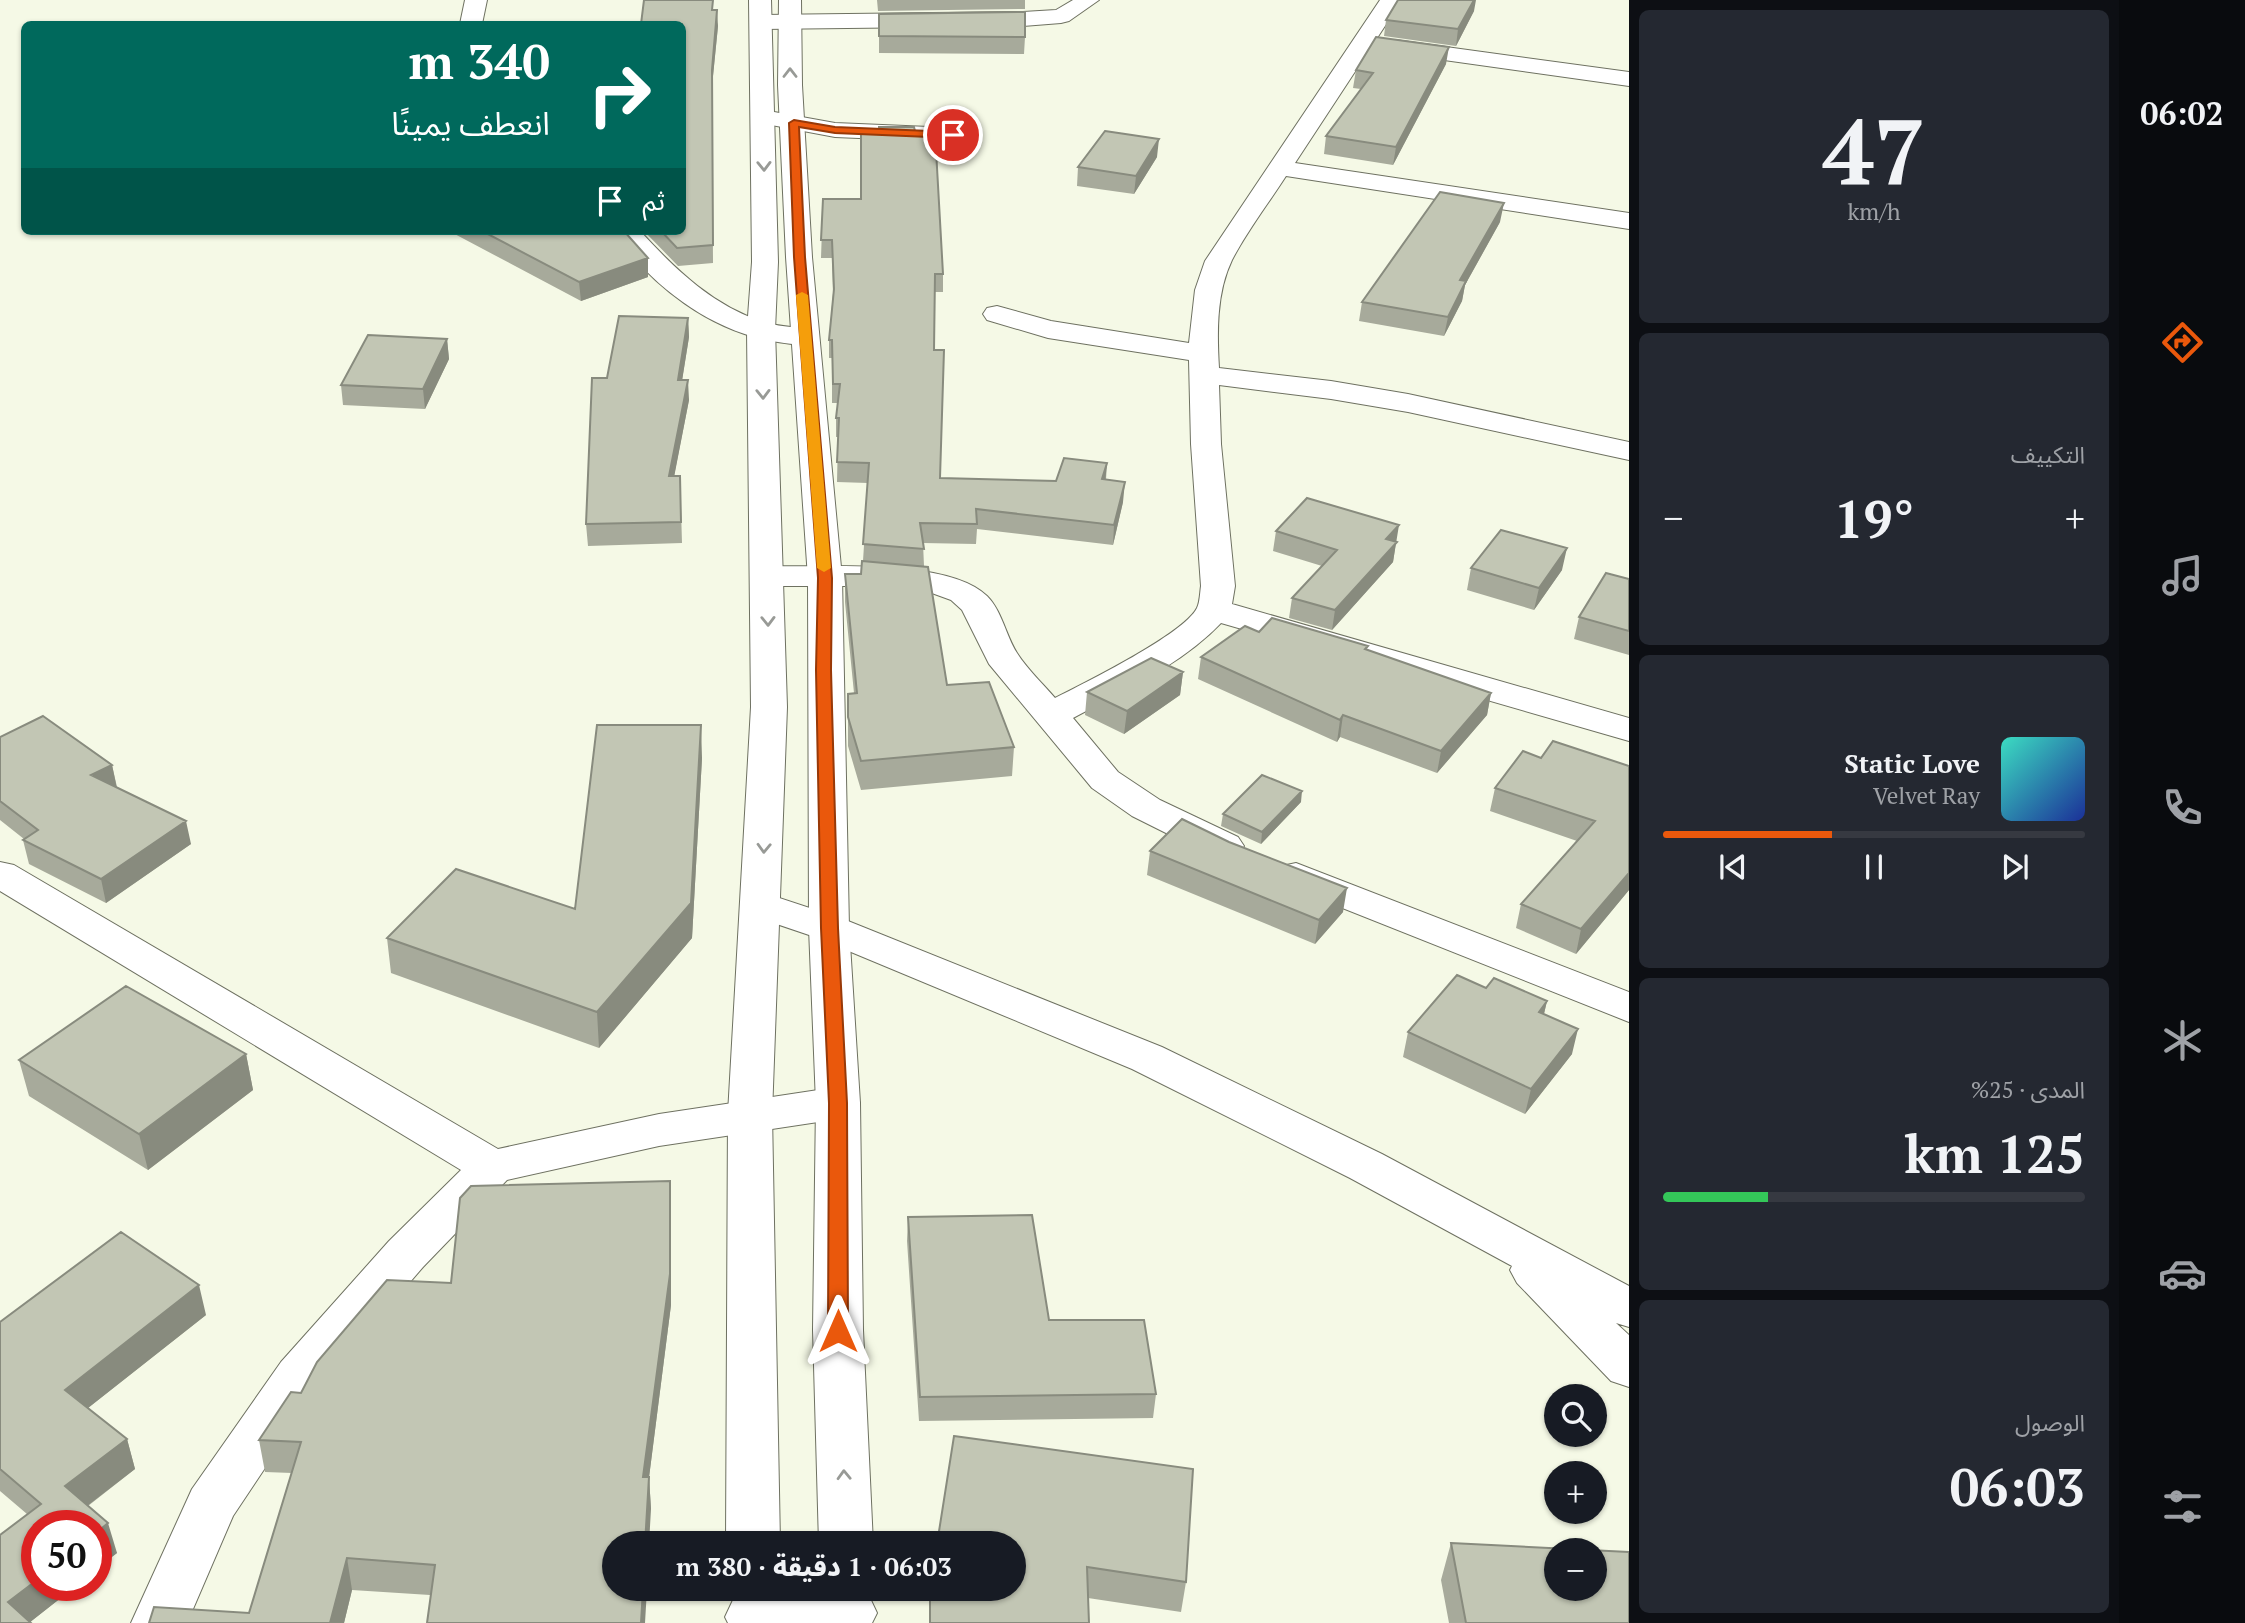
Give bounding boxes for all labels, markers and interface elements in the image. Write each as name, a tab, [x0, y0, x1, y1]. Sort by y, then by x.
text: 340 m	[408, 28, 550, 93]
icon: right	[574, 49, 665, 140]
one-way arrow	[783, 68, 798, 79]
text: 47	[1823, 90, 1925, 211]
text: 06:02	[2140, 92, 2224, 134]
text: انعطف يمينًا	[391, 102, 550, 144]
pin	[923, 105, 983, 165]
icon: arrive	[934, 116, 972, 154]
one-way arrow	[756, 161, 771, 172]
icon: arrive	[591, 182, 629, 220]
text: ثم	[643, 183, 665, 217]
text: km/h	[1847, 196, 1901, 227]
icon: directions	[2158, 318, 2207, 367]
one-way arrow	[755, 388, 770, 399]
text: التكييف	[2011, 439, 2085, 470]
text: 19°	[1834, 484, 1914, 553]
text: −	[1663, 493, 1683, 543]
text: +	[2065, 493, 2085, 543]
icon: music	[2158, 551, 2207, 600]
one-way arrow	[760, 616, 775, 627]
text: Static Love	[1844, 746, 1980, 780]
text: Velvet Ray	[1873, 780, 1980, 811]
icon: phone	[2158, 783, 2207, 832]
one-way arrow	[756, 843, 771, 854]
icon: previous	[1714, 848, 1752, 886]
icon: pause	[1855, 848, 1893, 886]
icon: next	[1996, 848, 2034, 886]
icon: climate	[2158, 1016, 2207, 1065]
text: المدى · 25%	[1971, 1074, 2085, 1105]
text: 125 km	[1904, 1119, 2085, 1188]
icon: car	[2158, 1249, 2207, 1298]
position arrow	[801, 1294, 875, 1368]
map controls	[1544, 1384, 1607, 1601]
button: search	[1544, 1384, 1607, 1447]
text: الوصول	[2015, 1407, 2085, 1438]
text: 06:03	[1950, 1452, 2085, 1521]
button: +	[1544, 1461, 1607, 1524]
one-way arrow	[836, 1470, 851, 1481]
icon: filters	[2158, 1482, 2207, 1531]
speed limit sign: 50	[21, 1510, 112, 1601]
button: −	[1544, 1538, 1607, 1601]
text: 06:03 · 1 دقيقة · 380 m	[676, 1549, 952, 1583]

